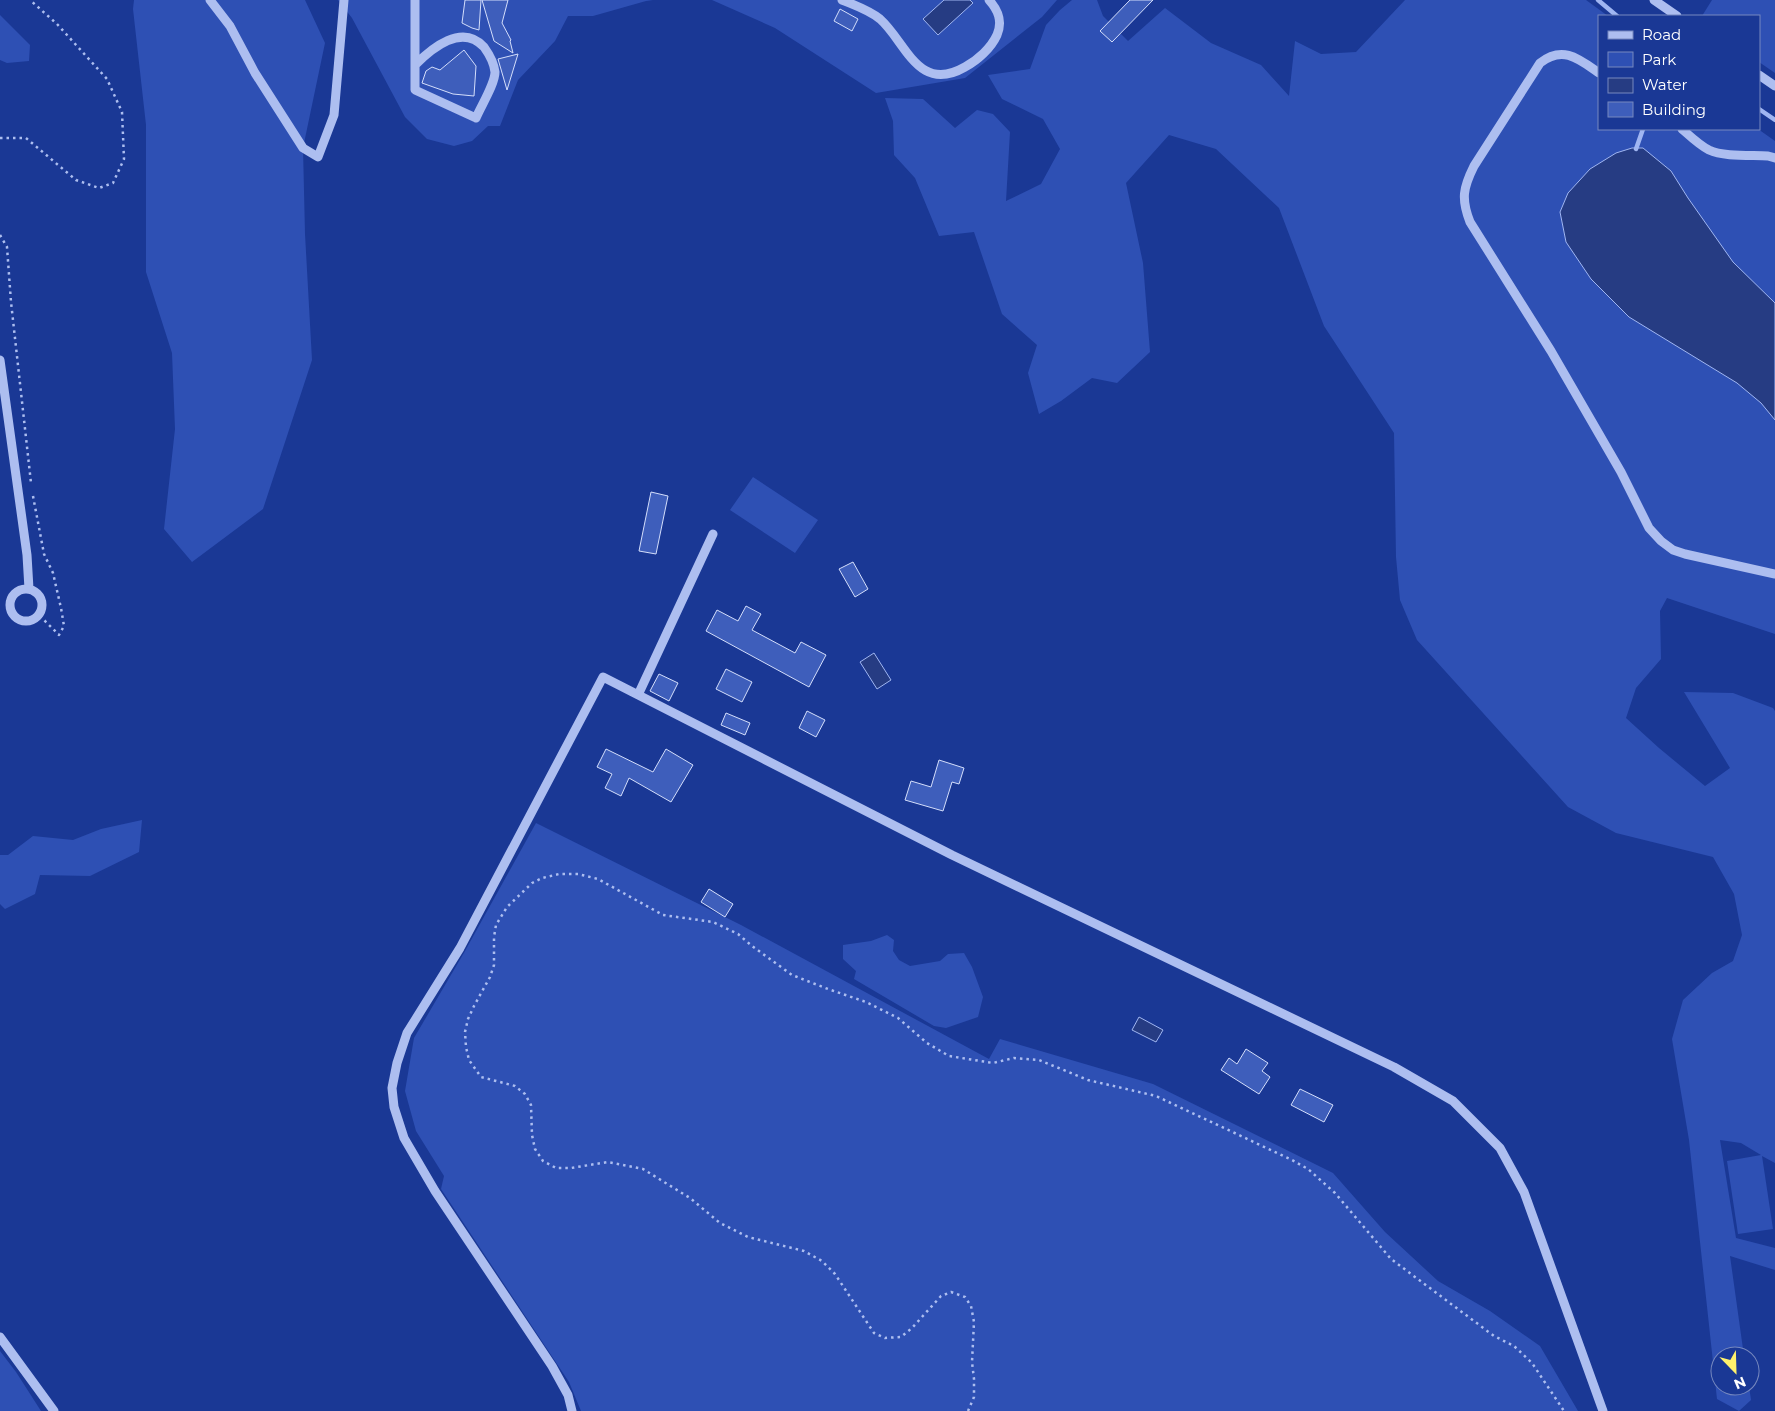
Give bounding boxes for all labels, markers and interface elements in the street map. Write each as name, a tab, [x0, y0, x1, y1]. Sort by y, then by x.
legend	[1598, 15, 1760, 130]
text: Road	[1642, 25, 1681, 44]
text: Park	[1642, 50, 1676, 69]
text: Water	[1642, 75, 1688, 94]
text: Building	[1642, 100, 1706, 119]
north arrow	[1710, 1346, 1760, 1396]
text: N	[1731, 1372, 1749, 1393]

